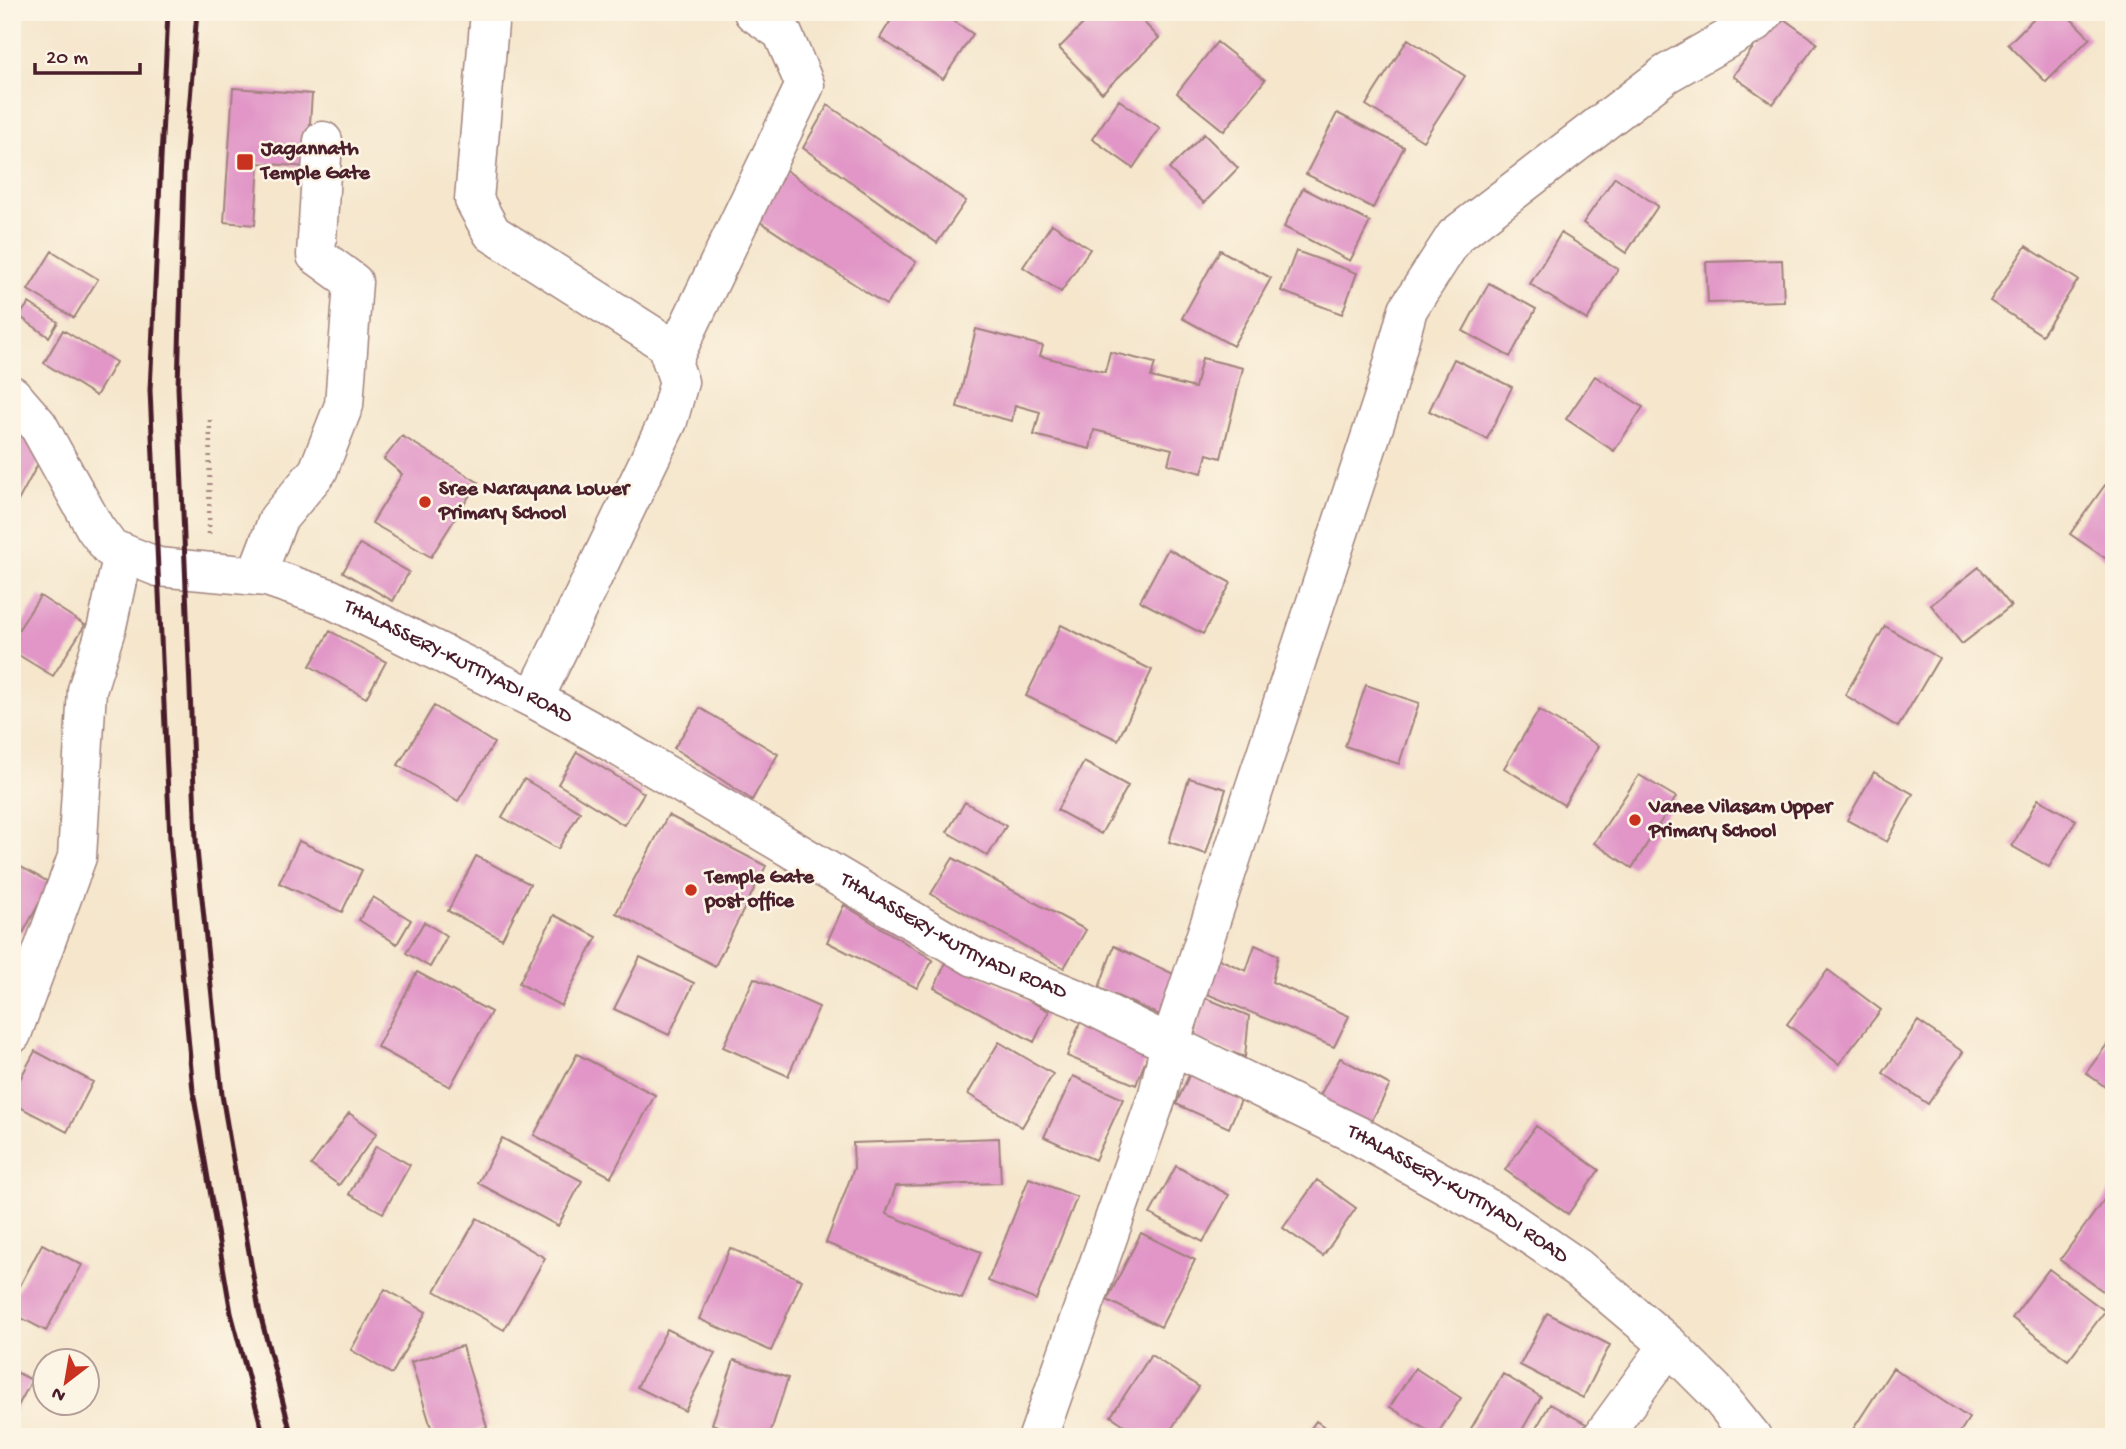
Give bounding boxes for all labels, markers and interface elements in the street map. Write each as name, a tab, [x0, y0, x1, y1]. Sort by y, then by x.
scale bar	[35, 32, 140, 76]
text: 20 m	[46, 47, 88, 72]
place label: Jagannath Temple Gate	[259, 138, 371, 187]
marker: Jagannath Temple Gate	[235, 152, 255, 172]
place label: Sree Narayana Lower Primary School	[438, 478, 632, 527]
marker: Sree Narayana Lower Primary School	[417, 494, 433, 510]
street label: THALASSERY-KUTTIYADI ROAD	[338, 594, 577, 730]
place label: Vanee Vilasam Upper Primary School	[1648, 796, 1834, 845]
marker: Vanee Vilasam Upper Primary School	[1627, 812, 1643, 828]
place label: Temple Gate post office	[703, 866, 815, 915]
street label: THALASSERY-KUTTIYADI ROAD	[834, 867, 1071, 1006]
marker: Temple Gate post office	[683, 882, 699, 898]
street label: THALASSERY-KUTTIYADI ROAD	[1342, 1119, 1573, 1270]
north arrow	[32, 1348, 102, 1418]
text: N	[48, 1381, 70, 1407]

